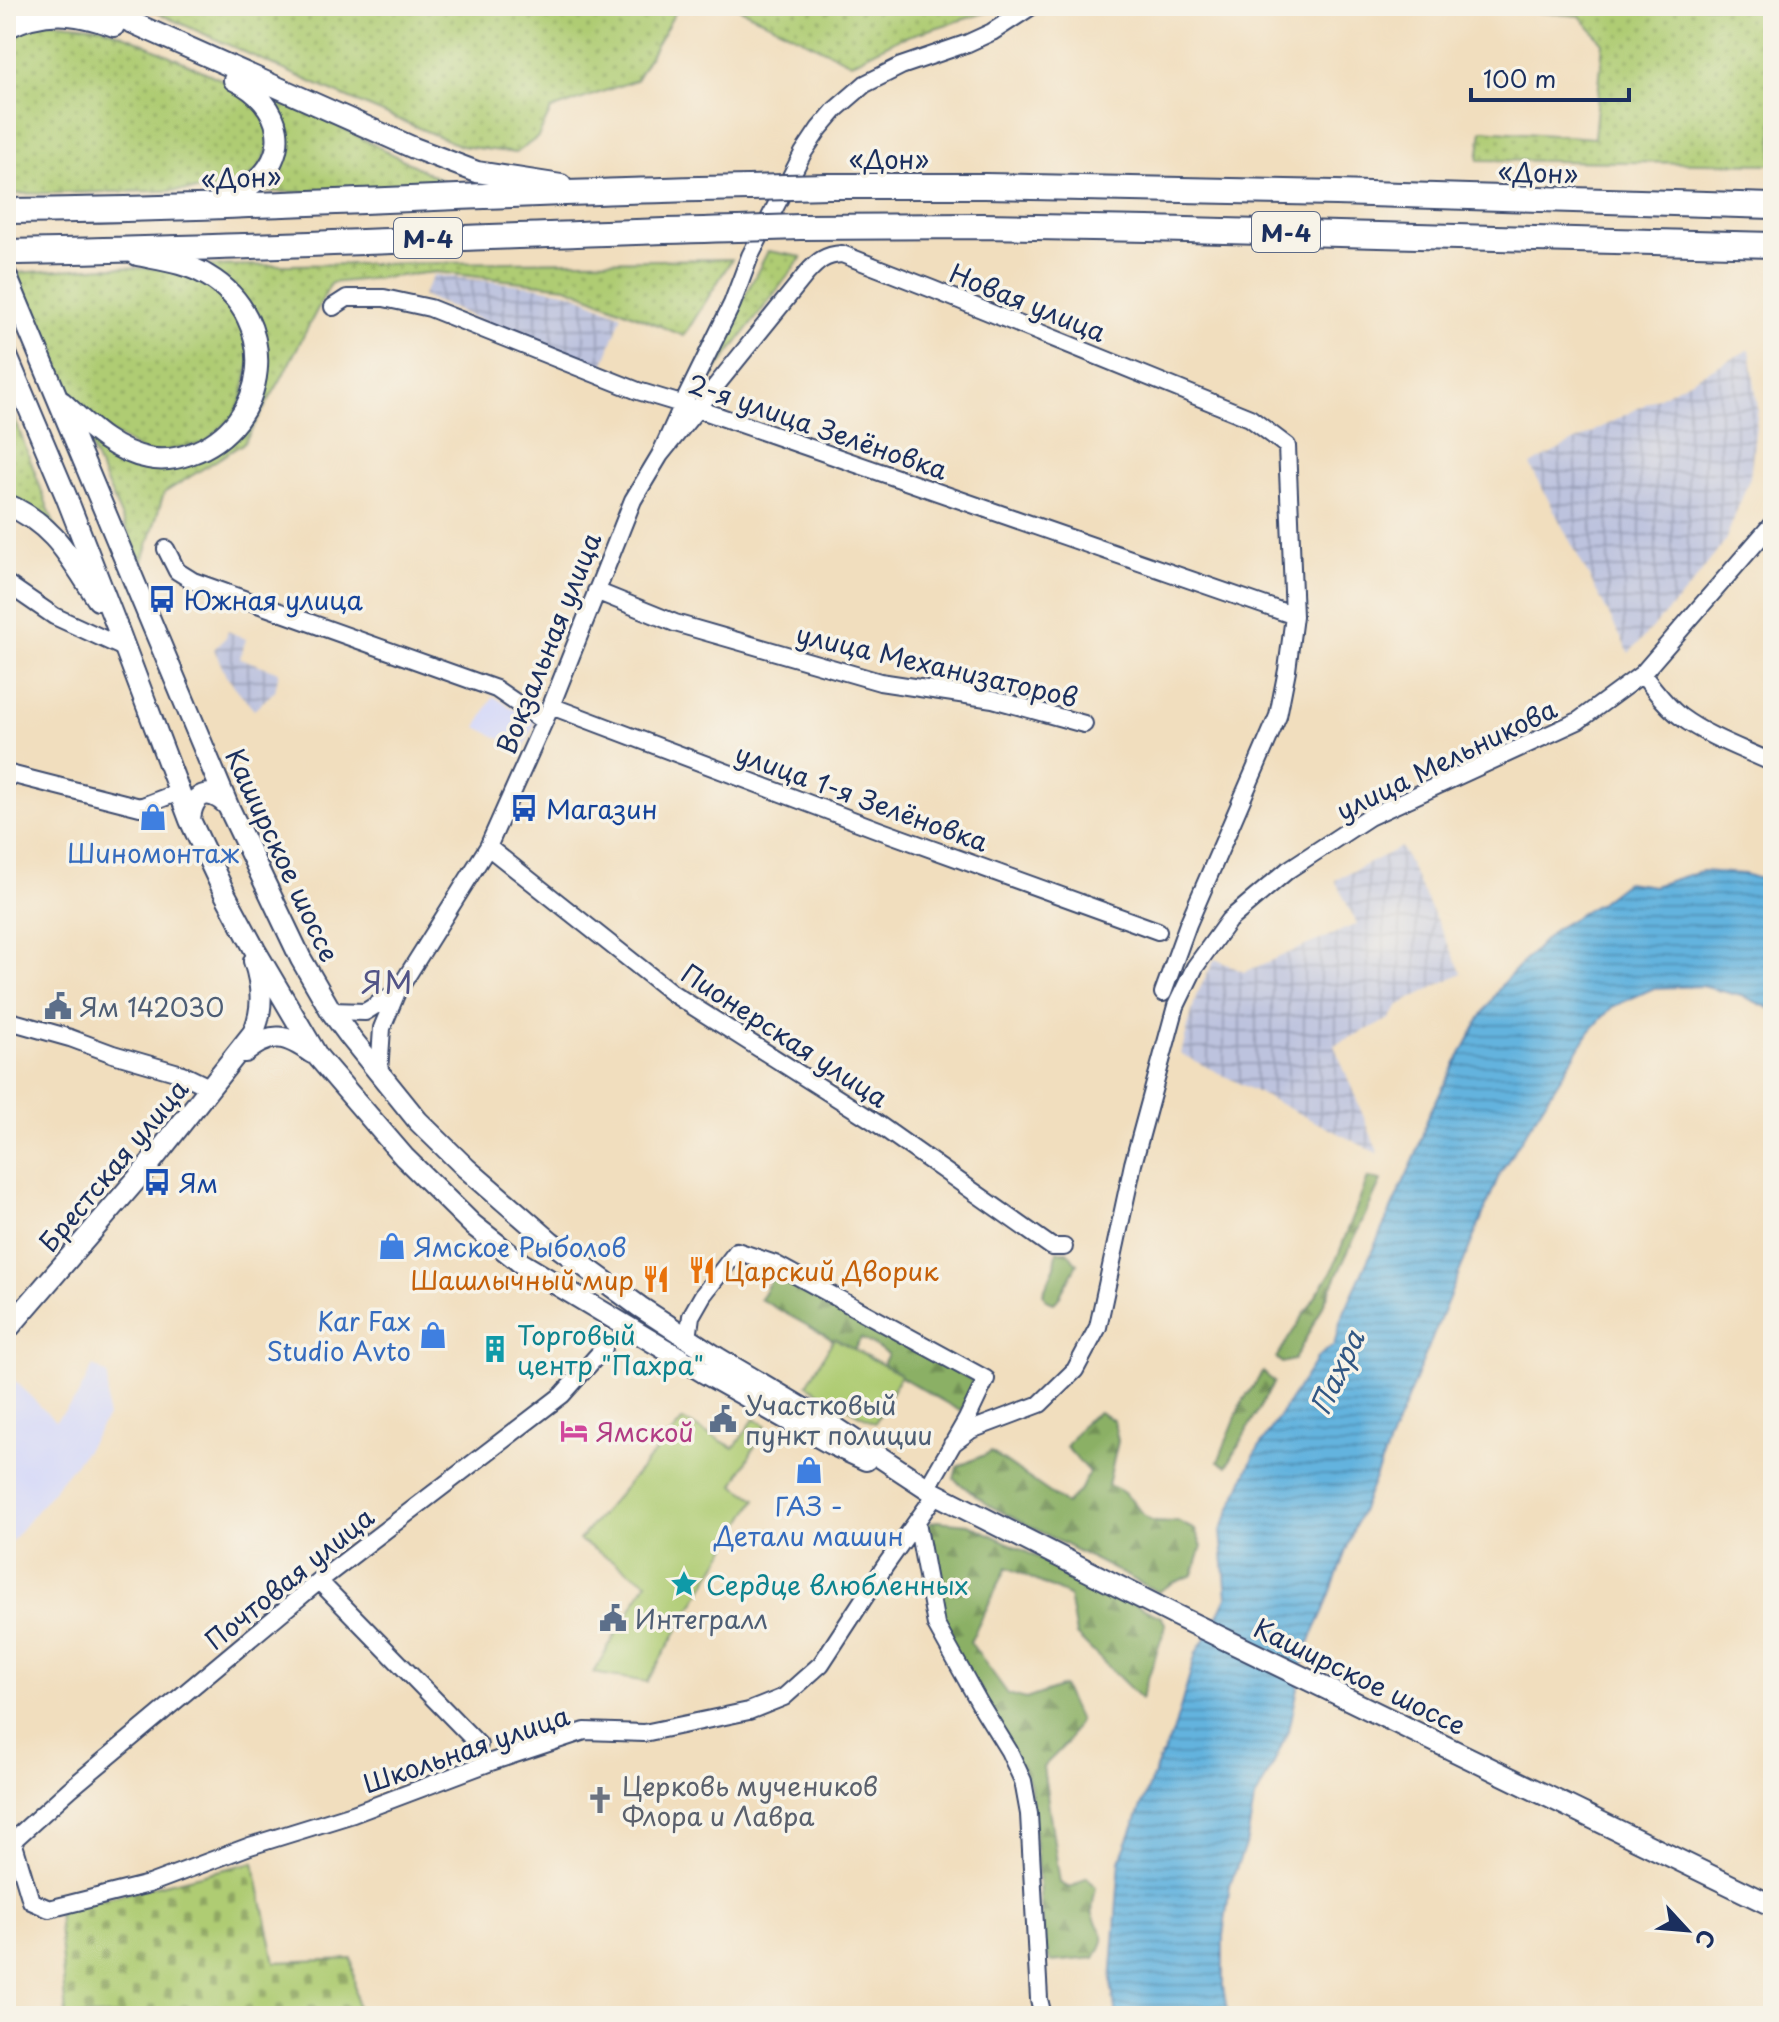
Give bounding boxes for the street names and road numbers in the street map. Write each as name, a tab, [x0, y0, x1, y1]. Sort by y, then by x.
street label: «Дон»	[849, 139, 929, 178]
street label: «Дон»	[1497, 151, 1579, 193]
street label: «Дон»	[200, 156, 282, 198]
road number: М-4	[1252, 212, 1320, 252]
road number: М-4	[394, 218, 462, 258]
street label: Новая улица	[944, 253, 1113, 351]
street label: 2-я улица Зелёновка	[683, 363, 954, 489]
street label: Вокзальная улица	[486, 526, 610, 760]
street label: улица Механизаторов	[792, 614, 1082, 716]
street label: улица Мельникова	[1329, 688, 1564, 829]
street label: улица 1-я Зелёновка	[730, 733, 995, 861]
street label: Каширское шоссе	[216, 742, 350, 968]
street label: Пионерская улица	[674, 953, 897, 1117]
street label: Брестская улица	[29, 1070, 197, 1260]
street label: Почтовая улица	[196, 1497, 383, 1659]
street label: Каширское шоссе	[1247, 1608, 1473, 1744]
street label: Школьная улица	[358, 1695, 575, 1803]

